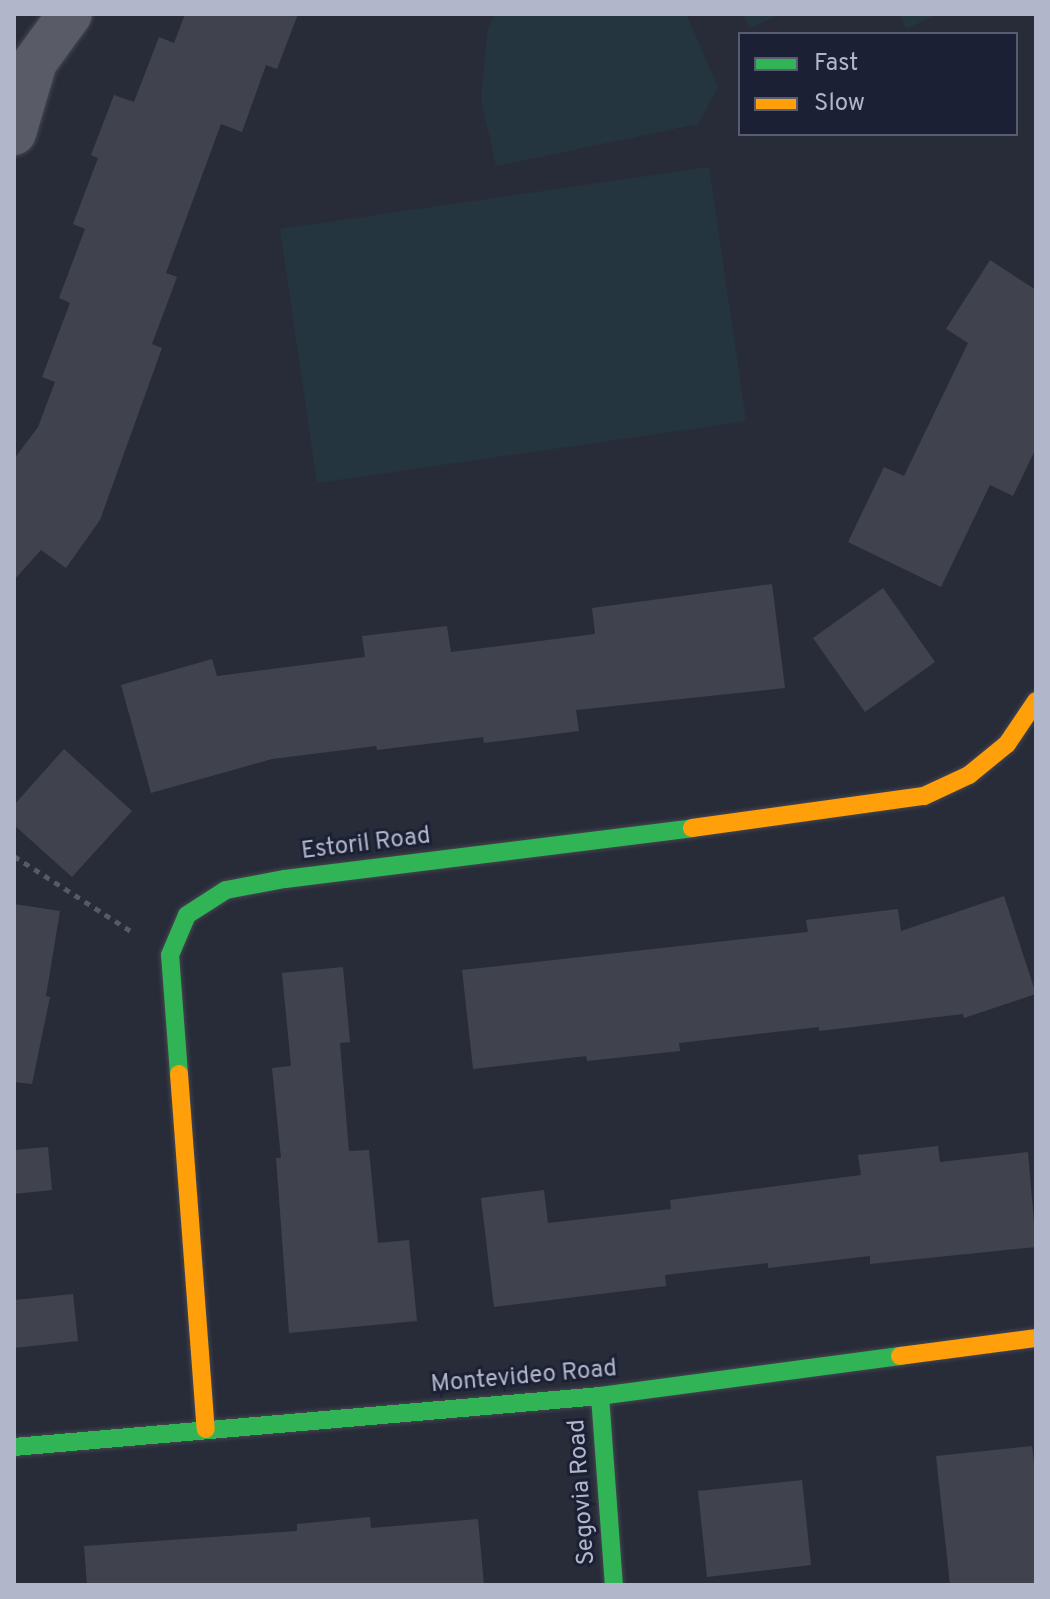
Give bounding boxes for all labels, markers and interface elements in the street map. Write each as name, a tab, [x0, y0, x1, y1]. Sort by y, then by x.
legend	[738, 32, 1018, 136]
text: Fast	[814, 49, 858, 79]
text: Slow	[814, 89, 865, 119]
street label: Estoril Road	[300, 823, 432, 867]
street label: Montevideo Road	[430, 1356, 618, 1400]
street label: Segovia Road	[564, 1418, 602, 1566]

